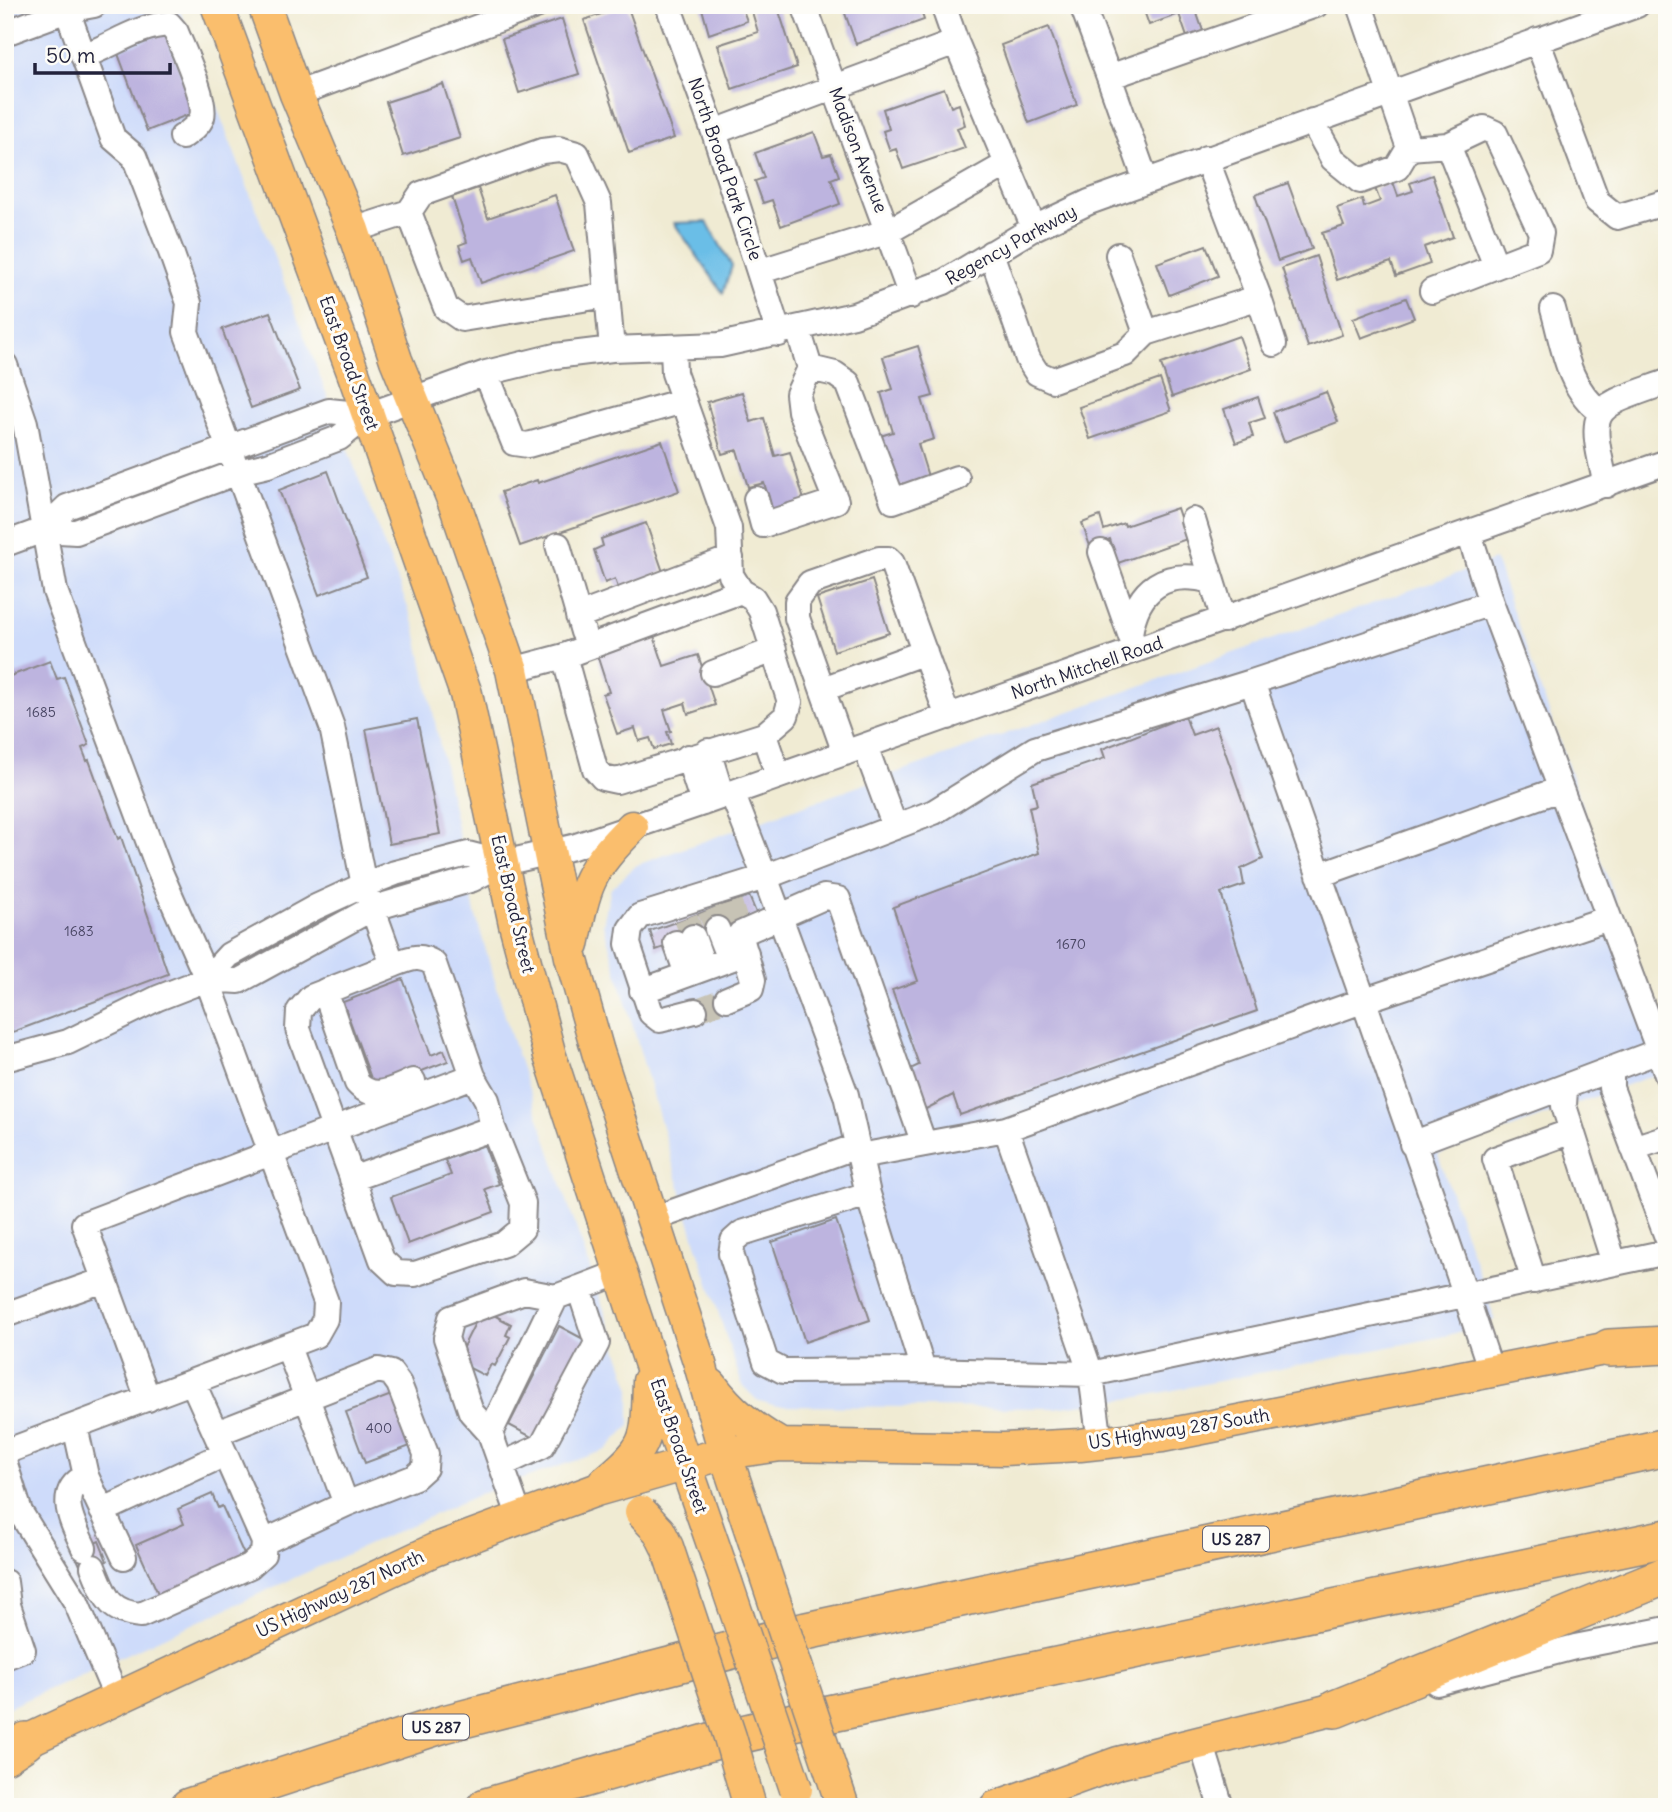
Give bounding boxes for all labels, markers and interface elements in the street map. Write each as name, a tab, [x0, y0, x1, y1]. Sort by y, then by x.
scale bar	[35, 32, 170, 76]
text: 50 m	[46, 42, 95, 69]
street label: North Broad Park Circle	[683, 74, 768, 263]
street label: Madison Avenue	[824, 84, 893, 216]
street label: Regency Parkway	[941, 199, 1080, 290]
street label: East Broad Street	[314, 292, 384, 433]
street label: North Mitchell Road	[1008, 631, 1166, 704]
house number: 1685	[26, 703, 56, 721]
street label: East Broad Street	[486, 832, 541, 975]
house number: 1683	[64, 922, 94, 940]
house number: 1670	[1056, 935, 1086, 953]
street label: East Broad Street	[646, 1375, 713, 1516]
street label: US Highway 287 South	[1087, 1403, 1271, 1454]
house number: 400	[366, 1419, 392, 1437]
road number: US 287	[1203, 1526, 1269, 1552]
street label: US Highway 287 North	[252, 1545, 427, 1642]
road number: US 287	[403, 1714, 469, 1740]

